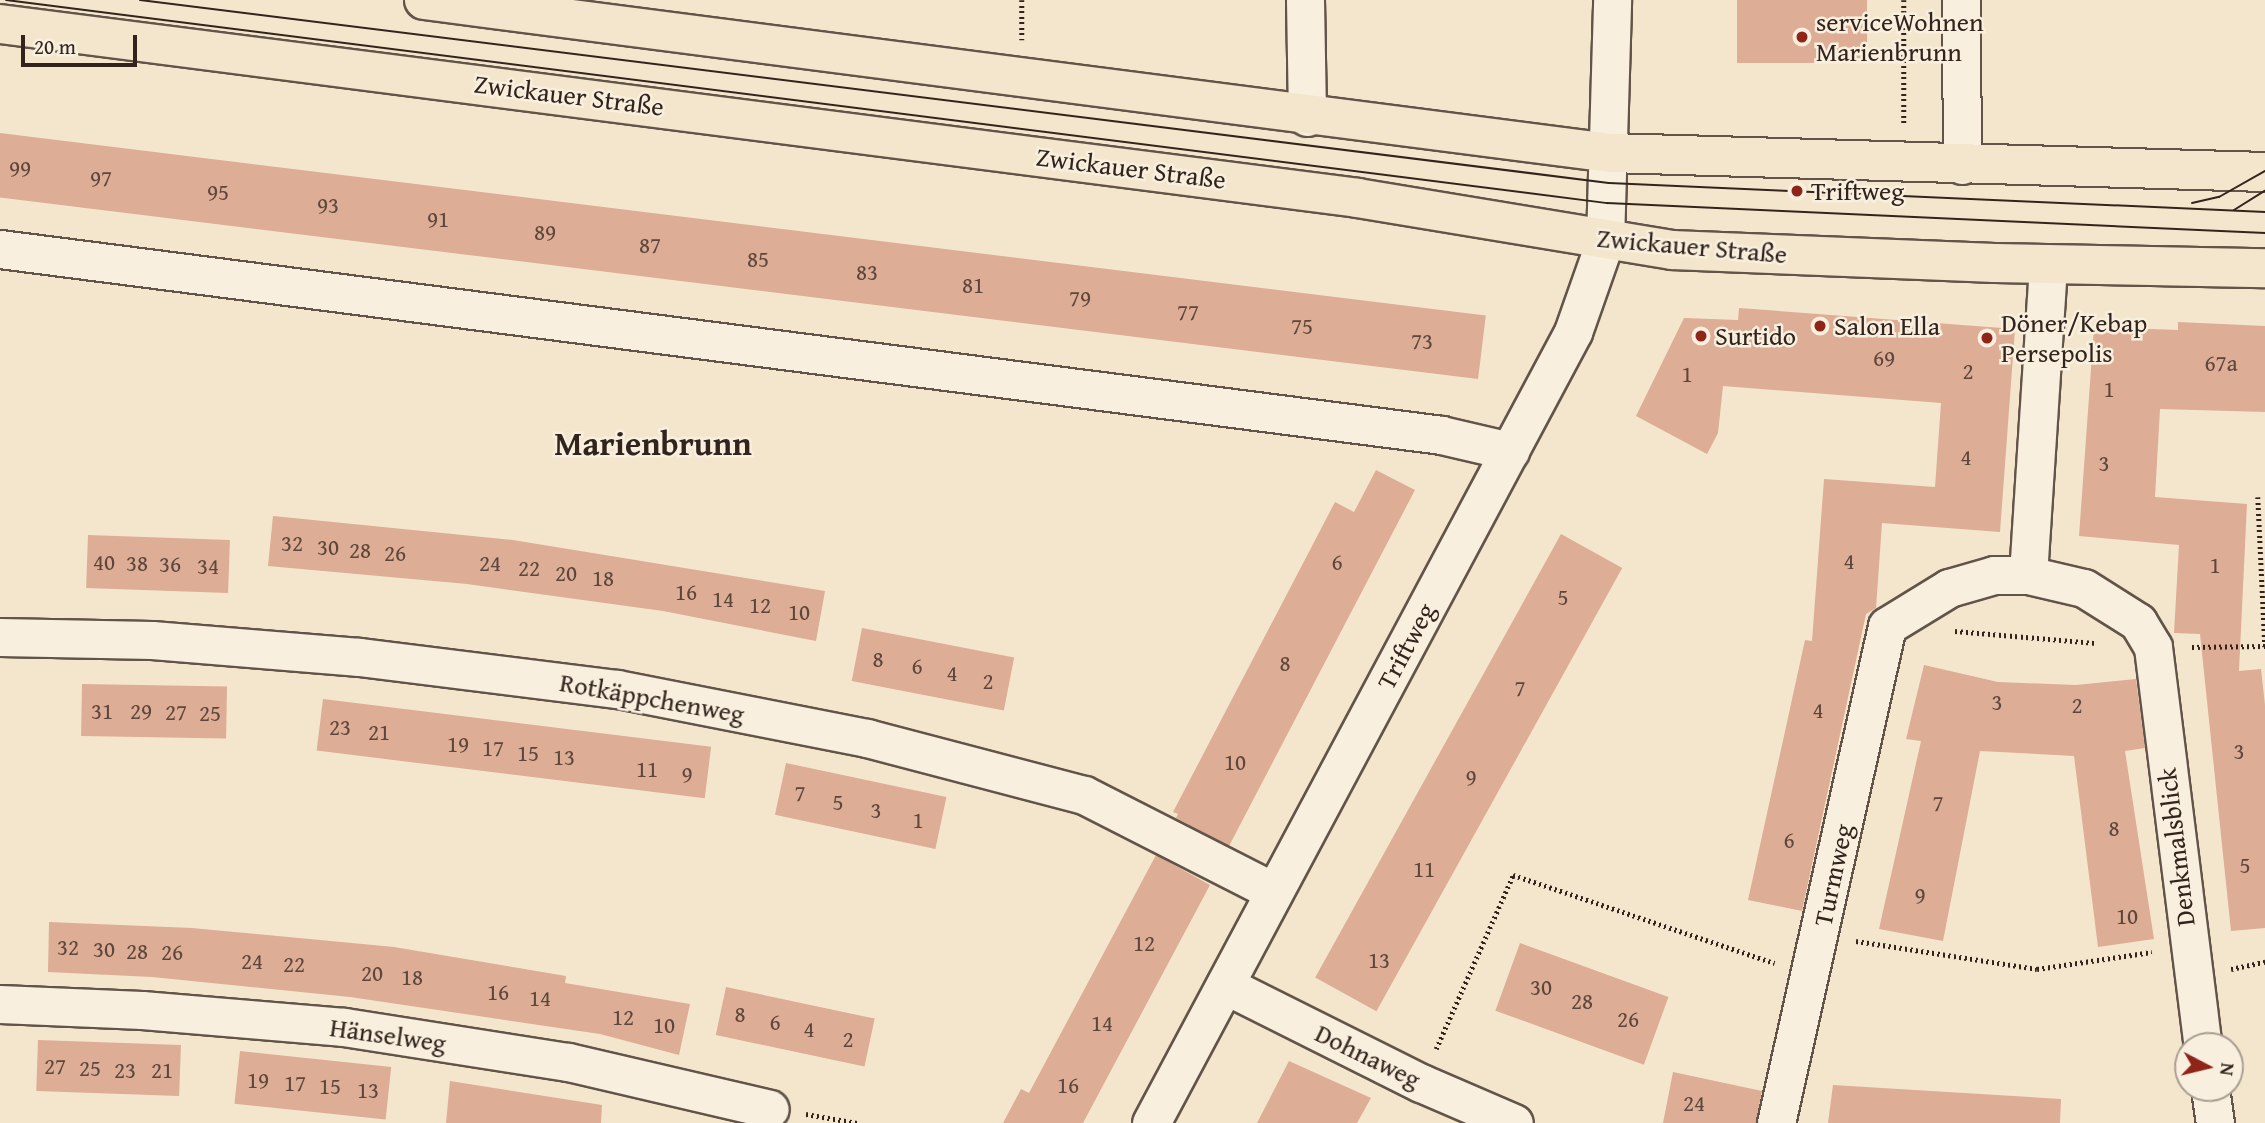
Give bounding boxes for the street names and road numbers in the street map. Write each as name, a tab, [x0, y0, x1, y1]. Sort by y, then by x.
street label: Zwickauer Straße	[472, 68, 666, 122]
street label: Zwickauer Straße	[1034, 141, 1228, 195]
street label: Zwickauer Straße	[1596, 222, 1788, 270]
street label: Triftweg	[1370, 598, 1442, 694]
street label: Rotkäppchenweg	[557, 666, 747, 730]
street label: Denkmalsblick	[2151, 766, 2201, 928]
street label: Turmweg	[1807, 821, 1859, 929]
street label: Hänselweg	[328, 1011, 448, 1059]
street label: Dohnaweg	[1310, 1017, 1426, 1095]

